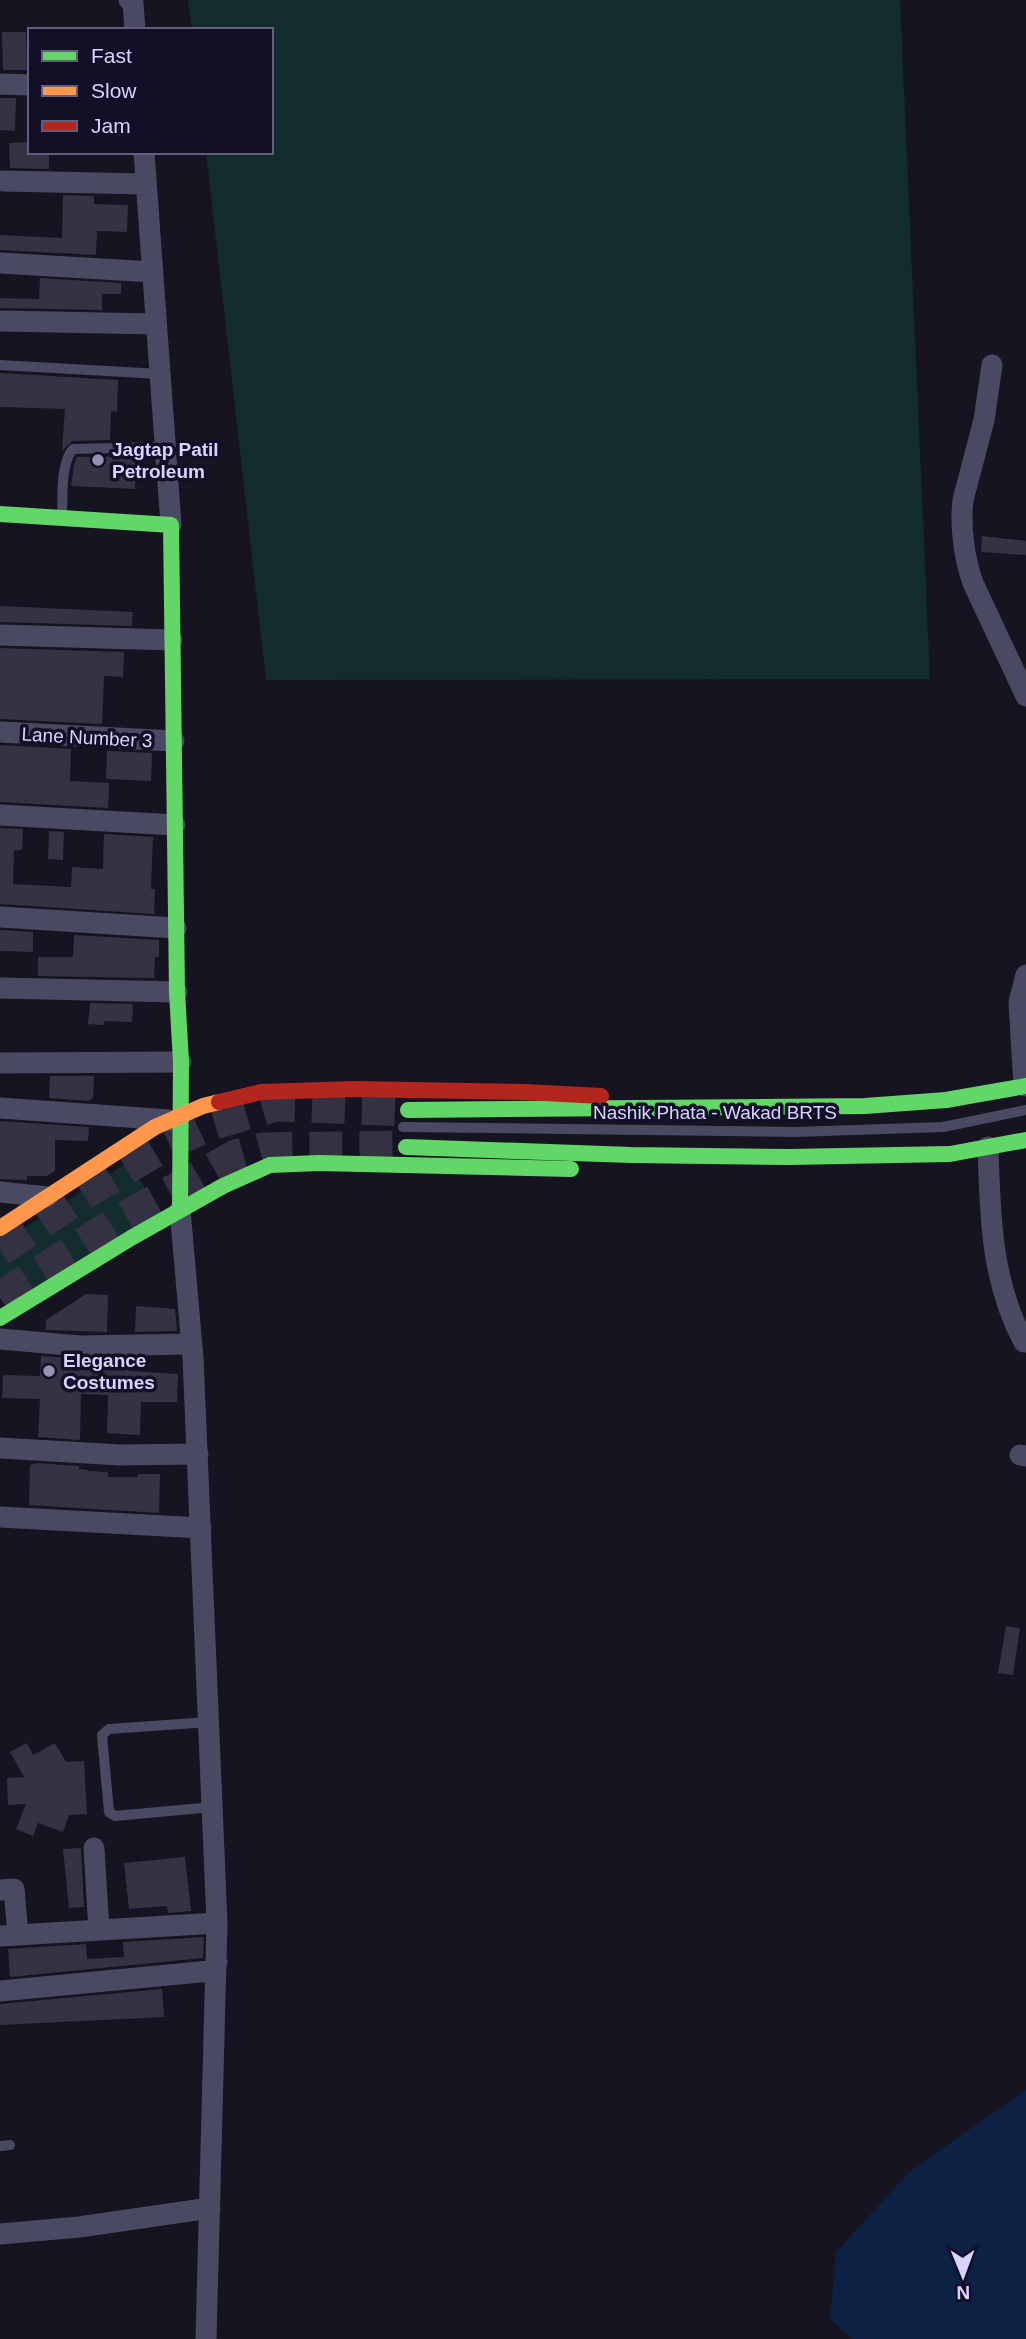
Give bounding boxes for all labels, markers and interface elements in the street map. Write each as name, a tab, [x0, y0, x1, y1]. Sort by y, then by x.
legend	[28, 28, 273, 154]
text: Fast	[91, 44, 132, 67]
text: Slow	[91, 79, 137, 102]
text: Jam	[91, 114, 131, 137]
place label: Jagtap Patil Petroleum	[112, 439, 219, 482]
marker: Jagtap Patil Petroleum	[90, 452, 106, 468]
street label: Lane Number 3	[21, 724, 153, 751]
street label: Nashik Phata - Wakad BRTS	[593, 1102, 837, 1123]
place label: Elegance Costumes	[63, 1350, 155, 1393]
marker: Elegance Costumes	[41, 1363, 57, 1379]
north arrow	[928, 2241, 998, 2311]
text: N	[956, 2282, 970, 2303]

